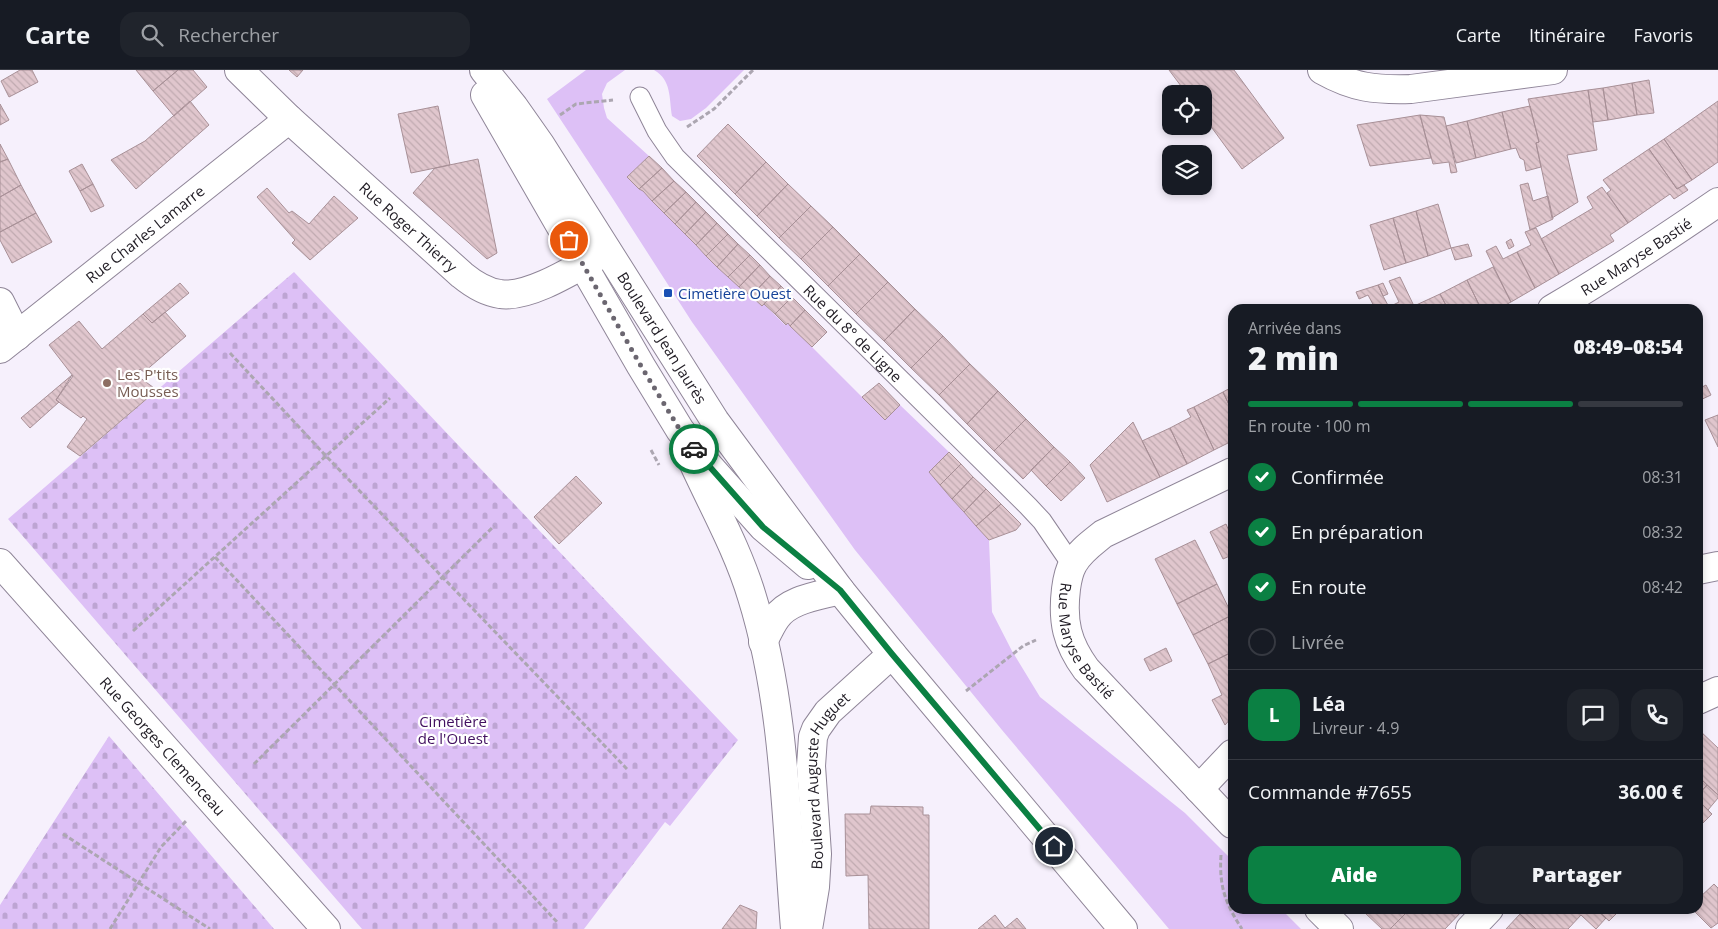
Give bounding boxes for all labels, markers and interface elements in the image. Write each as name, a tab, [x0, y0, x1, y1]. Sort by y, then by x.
search box	[120, 12, 470, 57]
text: Carte	[25, 18, 90, 51]
icon: search	[138, 21, 166, 49]
text: Rechercher	[178, 22, 279, 48]
text: Carte	[1456, 23, 1501, 47]
text: Itinéraire	[1529, 23, 1605, 47]
text: Favoris	[1633, 23, 1693, 47]
map controls	[1162, 85, 1212, 195]
button: locate	[1162, 85, 1212, 135]
button: layers	[1162, 145, 1212, 195]
street label: Rue Roger Thierry	[355, 177, 462, 277]
street label: Rue Charles Lamarre	[81, 180, 208, 287]
street label: Rue Maryse Bastié	[1577, 213, 1695, 300]
pin	[548, 219, 590, 261]
icon: bag	[555, 226, 583, 254]
street label: Boulevard Jean Jaurès	[613, 268, 712, 408]
street label: Rue du 8° de Ligne	[799, 280, 907, 386]
place label: Cimetière Ouest	[678, 283, 791, 303]
marker: Cimetière Ouest	[662, 287, 674, 299]
text: Arrivée dans	[1248, 317, 1341, 339]
text: 08:49–08:54	[1573, 334, 1683, 360]
text: 2 min	[1248, 336, 1339, 379]
place label: Les P'tits Mousses	[117, 364, 179, 401]
marker: Les P'tits Mousses	[101, 377, 113, 389]
text: En route · 100 m	[1248, 415, 1370, 437]
courier	[669, 424, 719, 474]
icon: car	[680, 435, 708, 463]
icon: check	[1248, 463, 1276, 491]
text: Confirmée	[1291, 464, 1384, 490]
text: 08:31	[1642, 466, 1683, 488]
icon: check	[1248, 518, 1276, 546]
text: En préparation	[1291, 519, 1423, 545]
text: 08:32	[1642, 521, 1683, 543]
icon: check	[1248, 573, 1276, 601]
text: En route	[1291, 574, 1366, 600]
text: 08:42	[1642, 576, 1683, 598]
street label: Rue Maryse Bastié	[1055, 582, 1119, 703]
text: Livrée	[1291, 629, 1344, 655]
street label: Rue Georges Clemenceau	[96, 672, 230, 820]
street label: Boulevard Auguste Huguet	[801, 687, 854, 870]
button: chat	[1567, 689, 1619, 741]
button: phone	[1631, 689, 1683, 741]
text: Léa	[1312, 691, 1345, 717]
text: L	[1269, 702, 1279, 728]
park label: Cimetière de l'Ouest	[418, 711, 488, 748]
text: Livreur · 4.9	[1312, 717, 1399, 739]
text: Commande #7655	[1248, 779, 1412, 805]
text: 36.00 €	[1618, 779, 1683, 805]
pin	[1033, 825, 1075, 867]
icon: home	[1040, 832, 1068, 860]
button: Aide	[1248, 846, 1461, 904]
button: Partager	[1471, 846, 1683, 904]

